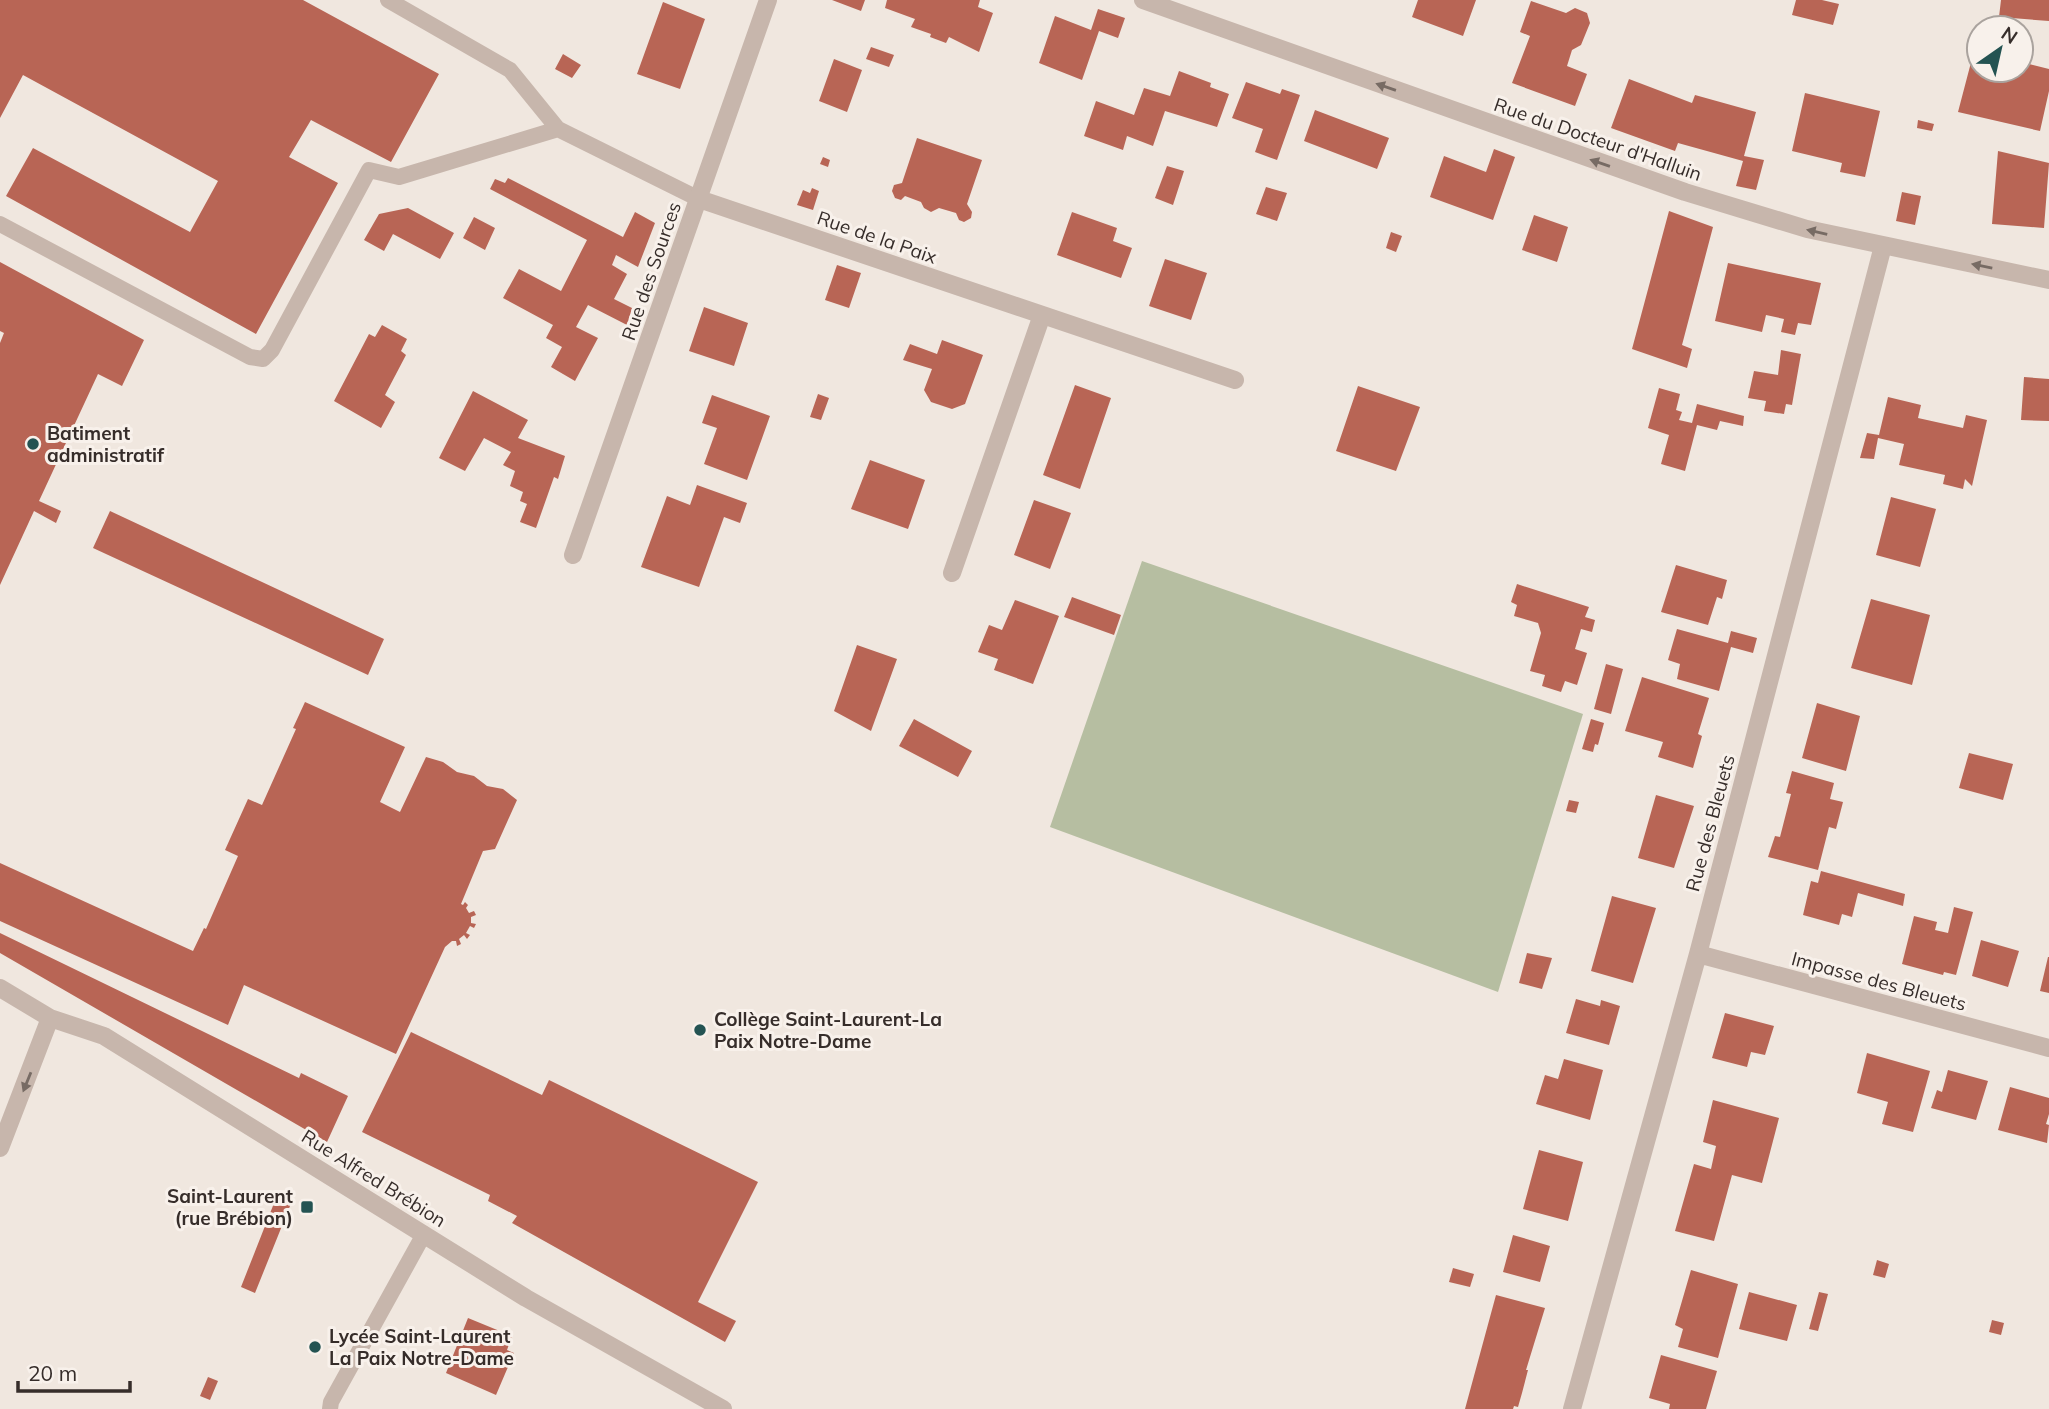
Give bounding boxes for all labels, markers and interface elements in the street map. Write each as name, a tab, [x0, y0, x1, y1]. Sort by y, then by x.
north arrow	[1965, 14, 2035, 84]
text: N	[1997, 21, 2022, 49]
one-way arrow	[1375, 81, 1396, 92]
street label: Rue du Docteur d'Halluin	[1491, 92, 1705, 186]
one-way arrow	[1589, 157, 1610, 168]
street label: Rue des Sources	[616, 199, 686, 343]
street label: Rue de la Paix	[814, 205, 940, 269]
one-way arrow	[1806, 226, 1828, 237]
one-way arrow	[1971, 261, 1993, 272]
place label: Batiment administratif	[47, 421, 165, 467]
marker: Batiment administratif	[25, 436, 41, 452]
street label: Rue des Bleuets	[1680, 752, 1740, 894]
street label: Impasse des Bleuets	[1789, 946, 1969, 1016]
place label: Collège Saint-Laurent-La Paix Notre-Dame	[714, 1007, 942, 1053]
marker: Collège Saint-Laurent-La Paix Notre-Dame	[692, 1022, 708, 1038]
one-way arrow	[21, 1072, 32, 1093]
street label: Rue Alfred Brébion	[297, 1124, 451, 1232]
place label: Saint-Laurent (rue Brébion)	[167, 1184, 293, 1230]
marker: Saint-Laurent (rue Brébion)	[299, 1199, 315, 1215]
place label: Lycée Saint-Laurent La Paix Notre-Dame	[329, 1324, 514, 1370]
marker: Lycée Saint-Laurent La Paix Notre-Dame	[307, 1339, 323, 1355]
scale bar	[18, 1350, 130, 1394]
text: 20 m	[28, 1360, 77, 1386]

